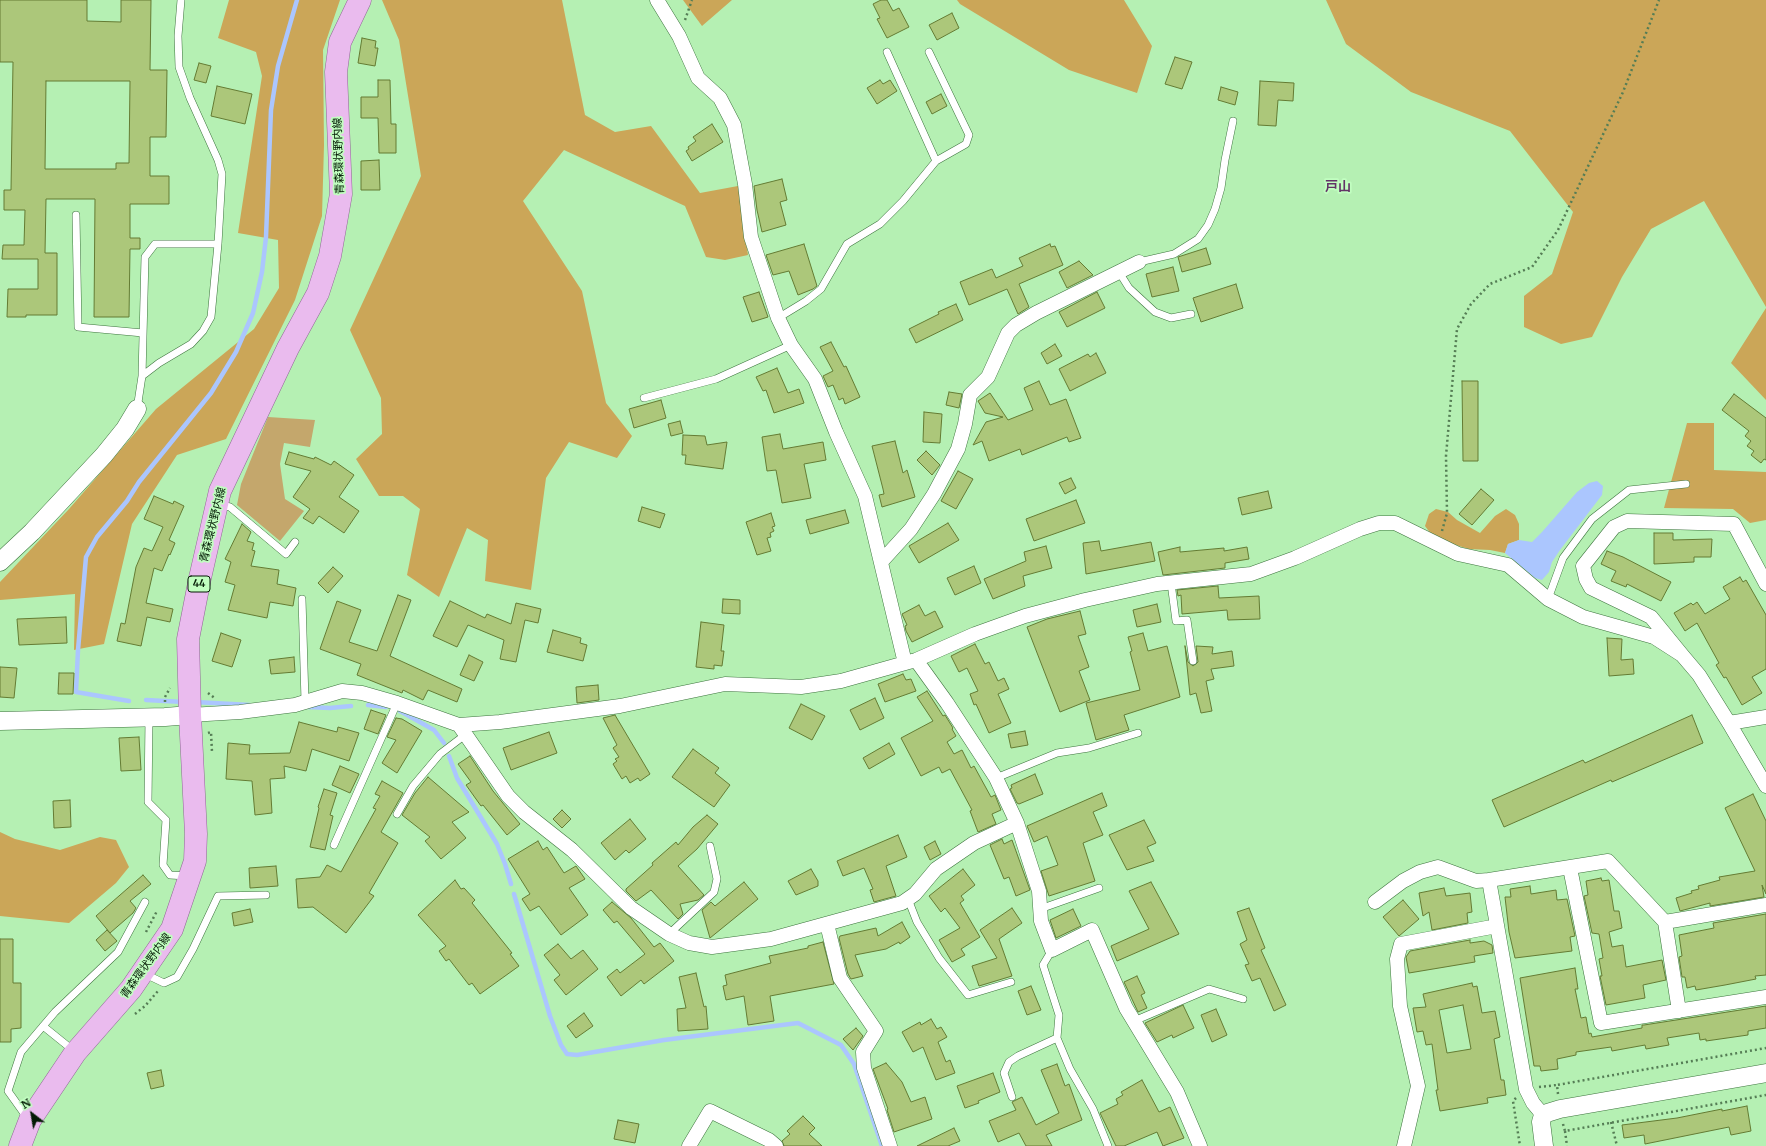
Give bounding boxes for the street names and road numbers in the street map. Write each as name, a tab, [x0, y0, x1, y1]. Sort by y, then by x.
street label: 青森環状野内線	[331, 117, 347, 195]
street label: 青森環状野内線	[197, 486, 229, 564]
road number: 44	[188, 576, 210, 592]
street label: 青森環状野内線	[118, 931, 174, 1001]

